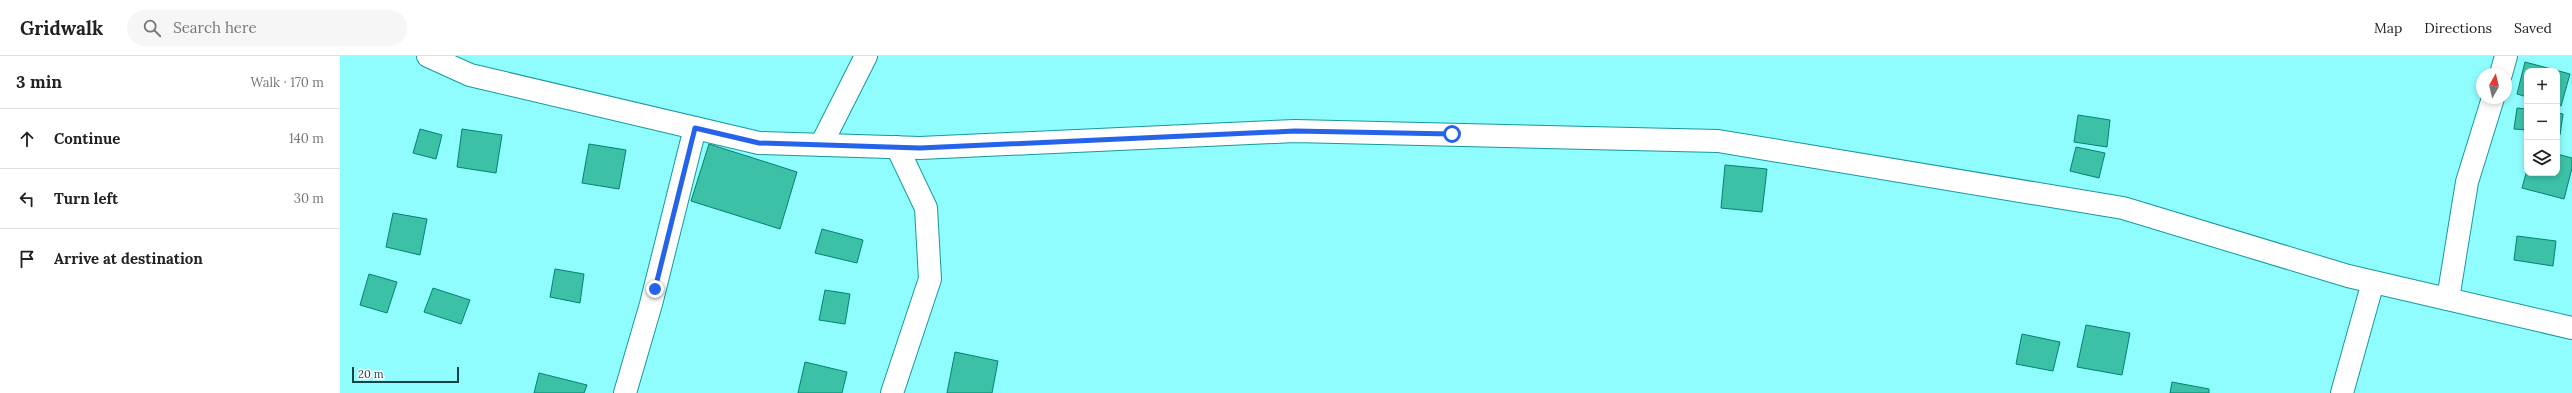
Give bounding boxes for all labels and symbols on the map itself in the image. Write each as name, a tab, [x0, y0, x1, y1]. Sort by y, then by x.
north arrow	[2476, 68, 2512, 104]
route start	[1443, 125, 1461, 143]
route end	[646, 280, 664, 298]
scale bar	[352, 365, 459, 384]

